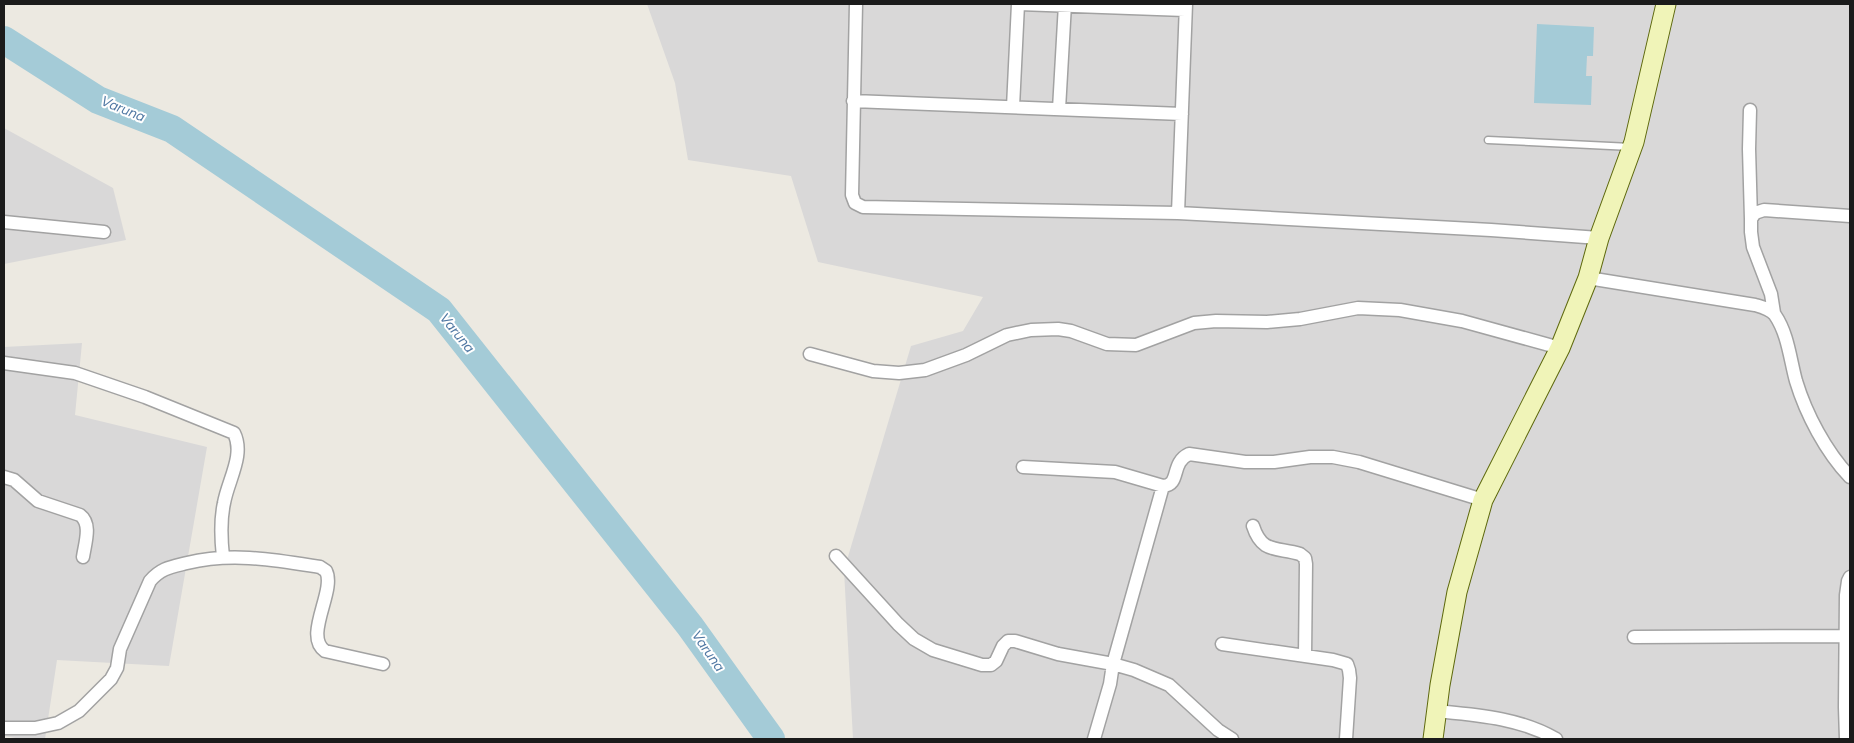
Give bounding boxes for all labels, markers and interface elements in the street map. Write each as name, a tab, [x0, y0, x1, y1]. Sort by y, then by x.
water label: Varuna	[99, 93, 147, 125]
water label: Varuna	[436, 310, 478, 356]
water label: Varuna	[688, 627, 728, 675]

